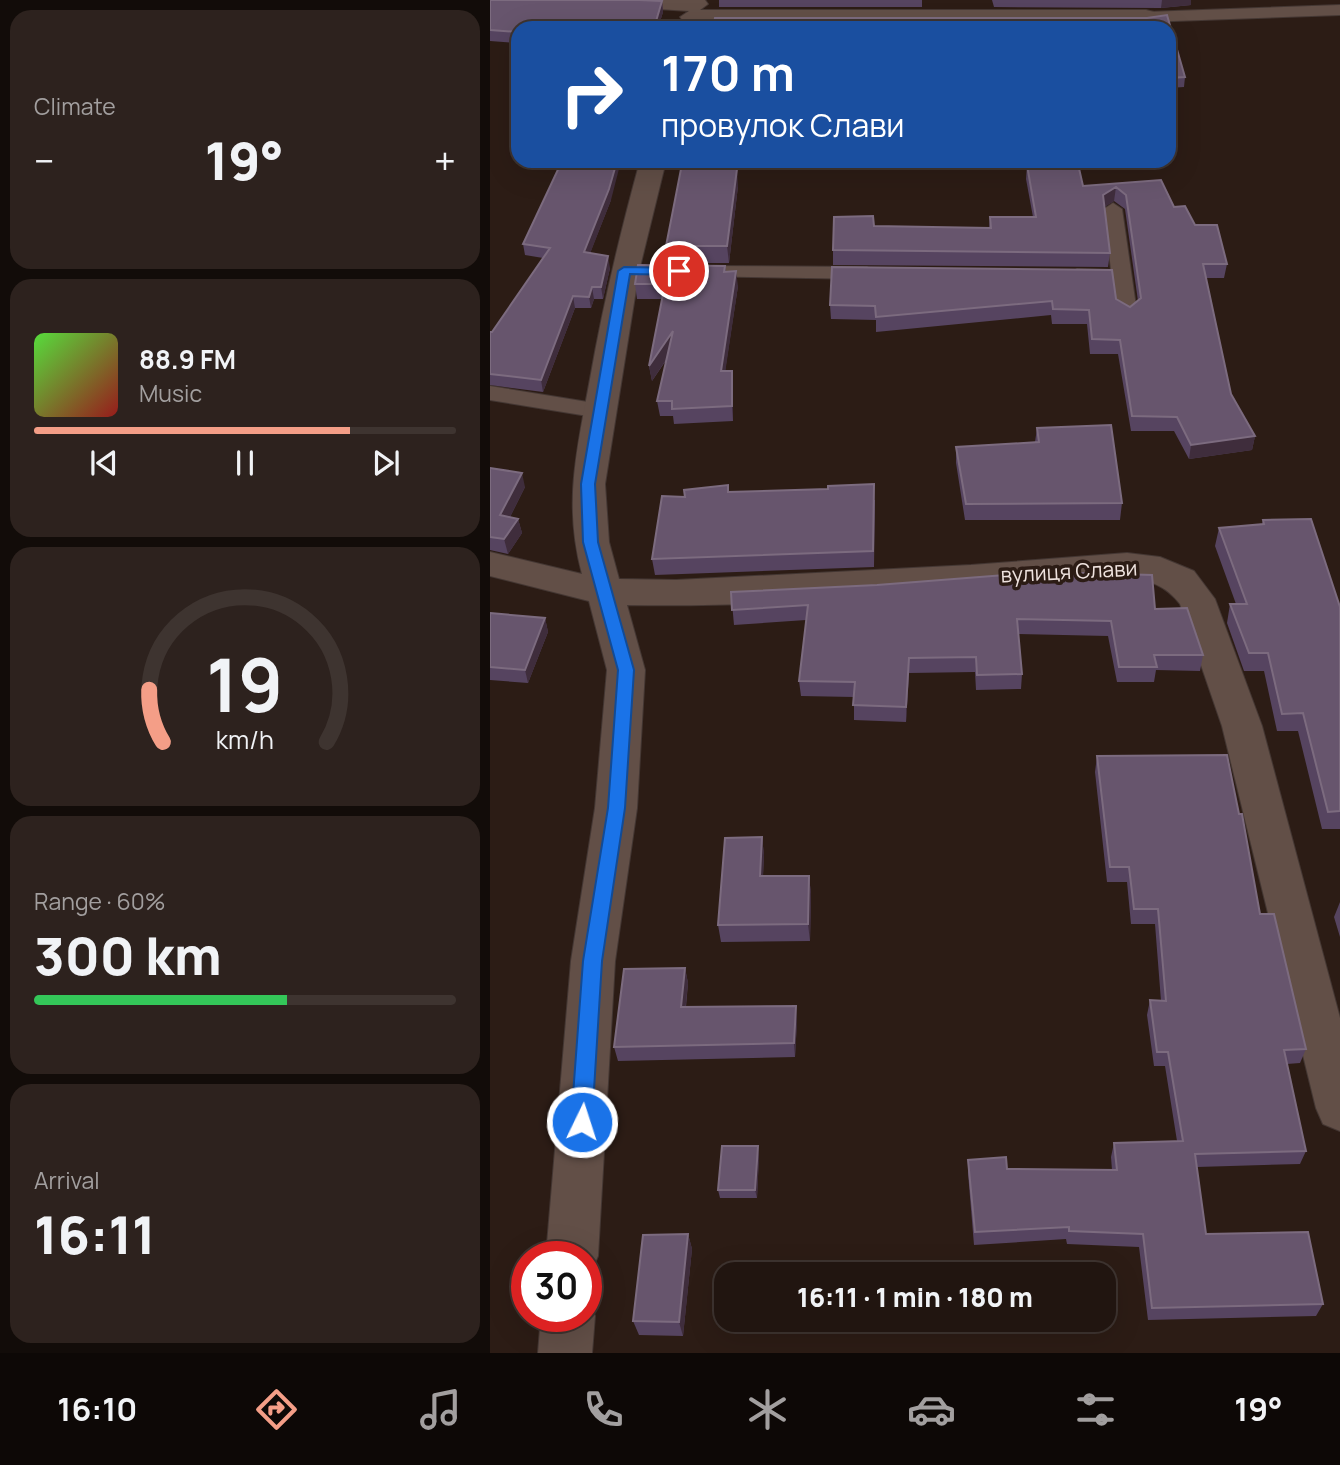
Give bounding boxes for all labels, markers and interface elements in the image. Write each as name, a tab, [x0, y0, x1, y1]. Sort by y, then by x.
text: 170 m	[661, 39, 795, 106]
icon: right	[546, 49, 637, 140]
text: Climate	[34, 90, 116, 122]
text: провулок Слави	[661, 103, 905, 147]
text: 19°	[205, 125, 284, 196]
text: −	[34, 134, 55, 186]
text: +	[434, 134, 456, 186]
pin	[649, 241, 709, 301]
icon: arrive	[660, 252, 698, 290]
text: 88.9 FM	[139, 341, 236, 377]
text: Music	[139, 377, 202, 409]
icon: previous	[85, 444, 123, 482]
icon: pause	[226, 444, 264, 482]
icon: next	[367, 444, 405, 482]
street label: вулиця Слави	[1000, 553, 1138, 589]
text: 19	[206, 635, 284, 735]
text: km/h	[216, 722, 274, 757]
text: Range · 60%	[34, 885, 165, 917]
text: 300 km	[34, 920, 222, 991]
position arrow	[545, 1085, 619, 1159]
text: Arrival	[34, 1164, 100, 1196]
text: 16:11	[34, 1199, 156, 1270]
speed limit sign: 30	[511, 1241, 602, 1332]
text: 16:11 · 1 min · 180 m	[797, 1279, 1033, 1315]
icon: directions	[252, 1385, 301, 1434]
icon: music	[416, 1385, 465, 1434]
icon: phone	[579, 1385, 628, 1434]
icon: climate	[743, 1385, 792, 1434]
icon: car	[907, 1385, 956, 1434]
icon: filters	[1071, 1385, 1120, 1434]
text: 16:10	[57, 1387, 137, 1431]
text: 19°	[1234, 1387, 1283, 1431]

